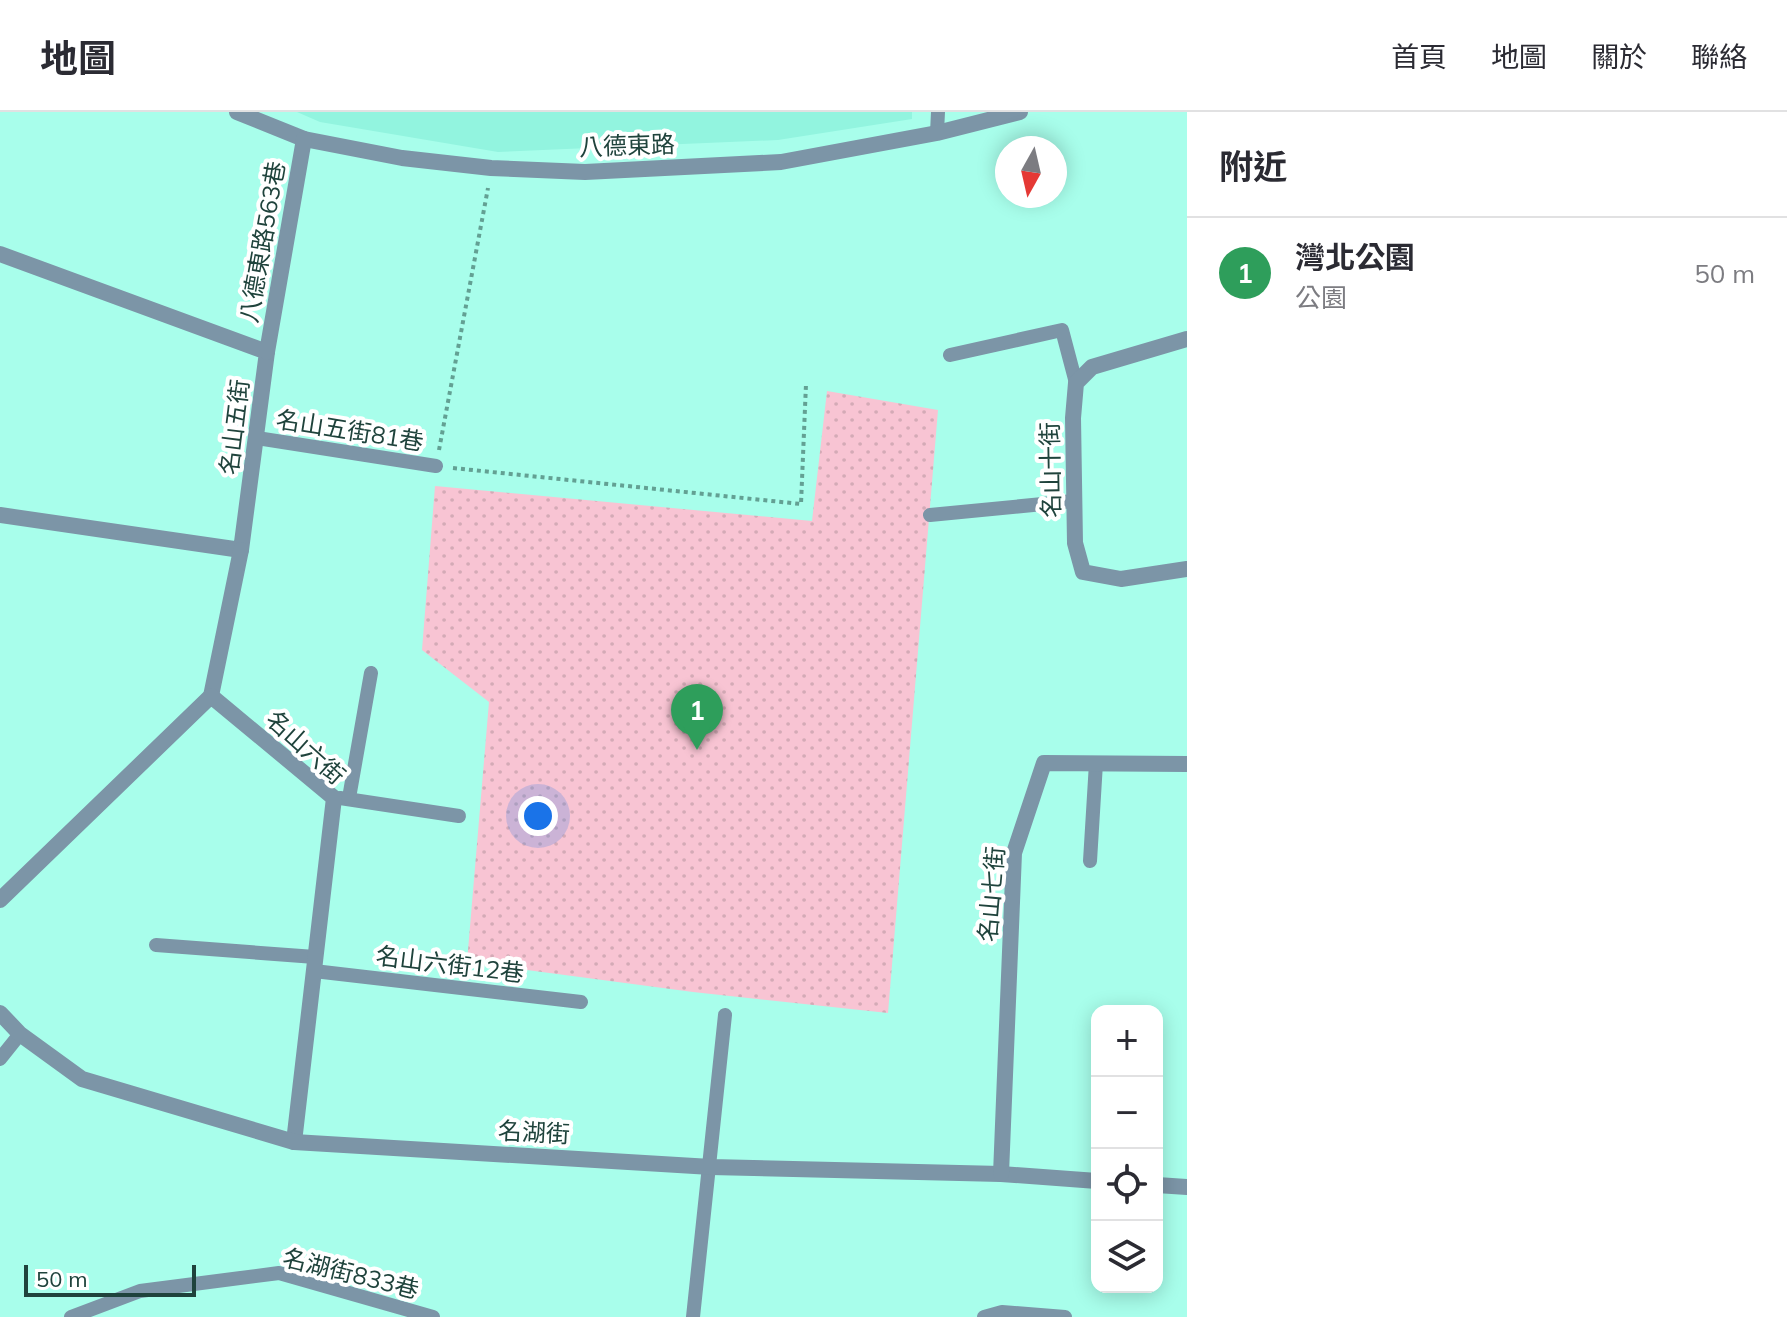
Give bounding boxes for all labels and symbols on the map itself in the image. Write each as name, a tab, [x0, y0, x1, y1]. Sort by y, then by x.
street label: 八德東路	[579, 128, 675, 162]
north arrow	[995, 136, 1067, 208]
street label: 八德東路563巷	[233, 159, 291, 325]
street label: 名山五街	[213, 378, 255, 476]
street label: 名山五街81巷	[274, 404, 426, 456]
street label: 名山十街	[1034, 422, 1066, 518]
pin: 1	[671, 684, 723, 750]
street label: 名山六街	[260, 704, 352, 790]
your location	[518, 796, 558, 836]
street label: 名山七街	[972, 845, 1010, 943]
street label: 名山六街12巷	[374, 940, 526, 988]
street label: 名湖街	[497, 1115, 571, 1149]
street label: 名湖街833巷	[280, 1242, 422, 1304]
scale bar	[24, 1261, 196, 1297]

